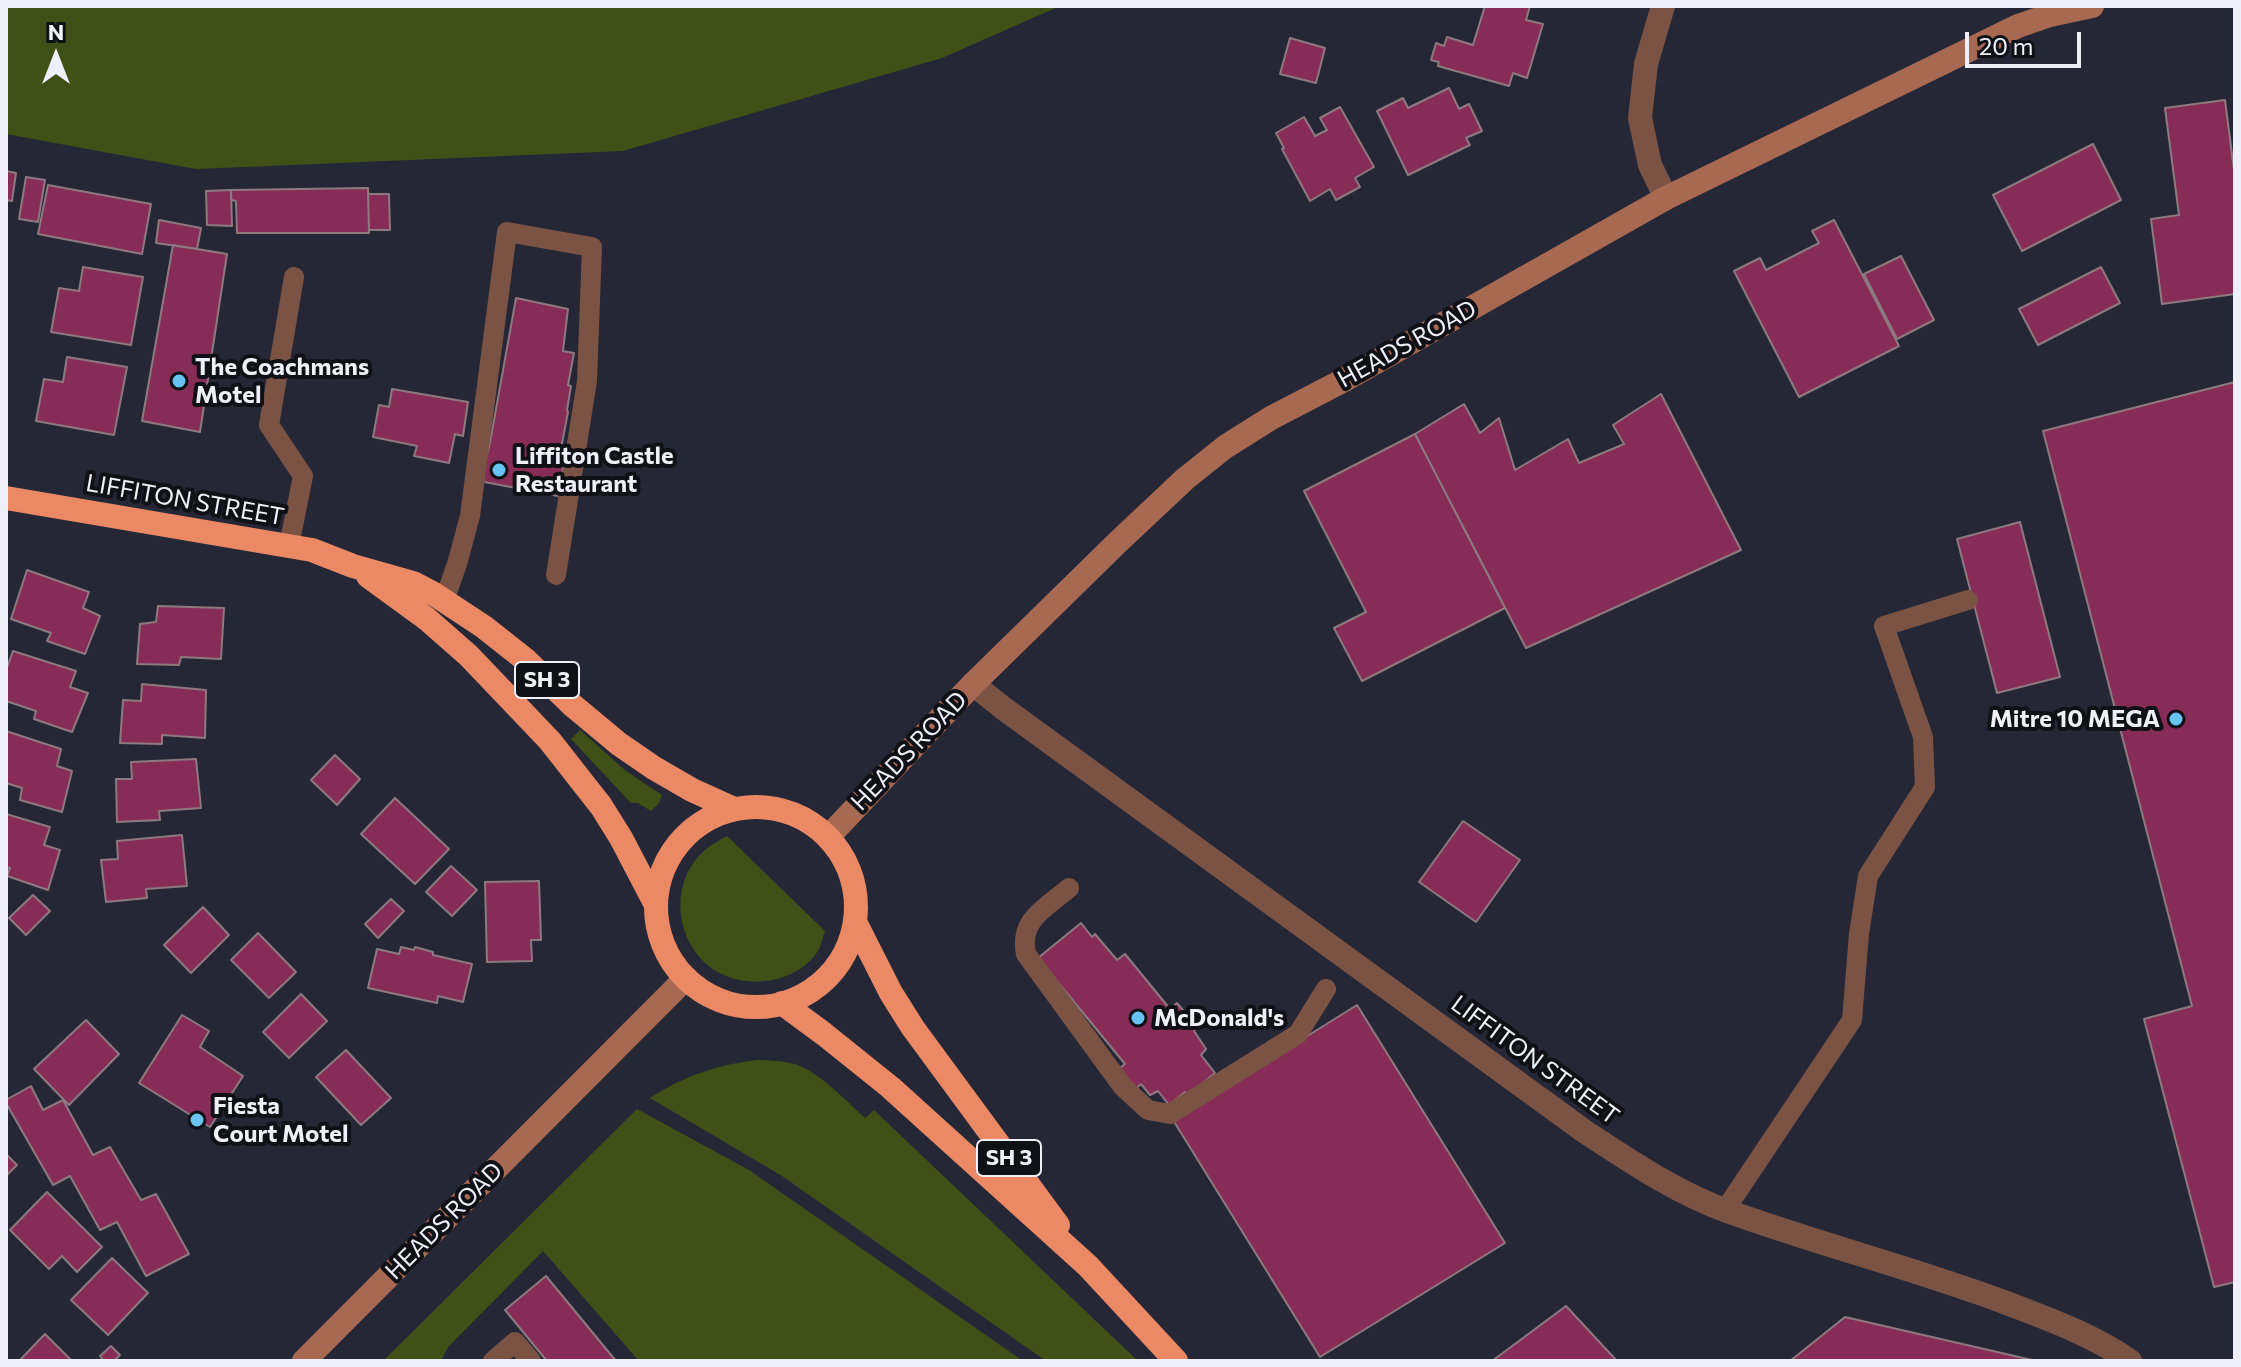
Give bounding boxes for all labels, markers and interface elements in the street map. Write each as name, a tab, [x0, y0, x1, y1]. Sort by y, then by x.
north arrow	[16, 16, 96, 96]
scale bar	[1969, 16, 2085, 66]
text: N	[48, 18, 64, 45]
text: 20 m	[1979, 31, 2033, 60]
street label: HEADS ROAD	[1333, 294, 1481, 394]
place label: The Coachmans Motel	[195, 353, 369, 409]
marker: The Coachmans Motel	[170, 372, 188, 390]
place label: Liffiton Castle Restaurant	[515, 442, 674, 498]
marker: Liffiton Castle Restaurant	[490, 461, 508, 479]
street label: LIFFITON STREET	[84, 468, 286, 532]
road number: SH 3	[515, 662, 579, 698]
street label: HEADS ROAD	[845, 686, 973, 816]
place label: Mitre 10 MEGA	[1990, 705, 2160, 733]
marker: Mitre 10 MEGA	[2167, 710, 2185, 728]
street label: LIFFITON STREET	[1445, 989, 1625, 1131]
place label: McDonald's	[1154, 1004, 1284, 1032]
marker: McDonald's	[1129, 1009, 1147, 1027]
place label: Fiesta Court Motel	[213, 1092, 349, 1148]
marker: Fiesta Court Motel	[188, 1111, 206, 1129]
road number: SH 3	[977, 1140, 1041, 1176]
street label: HEADS ROAD	[379, 1156, 509, 1286]

